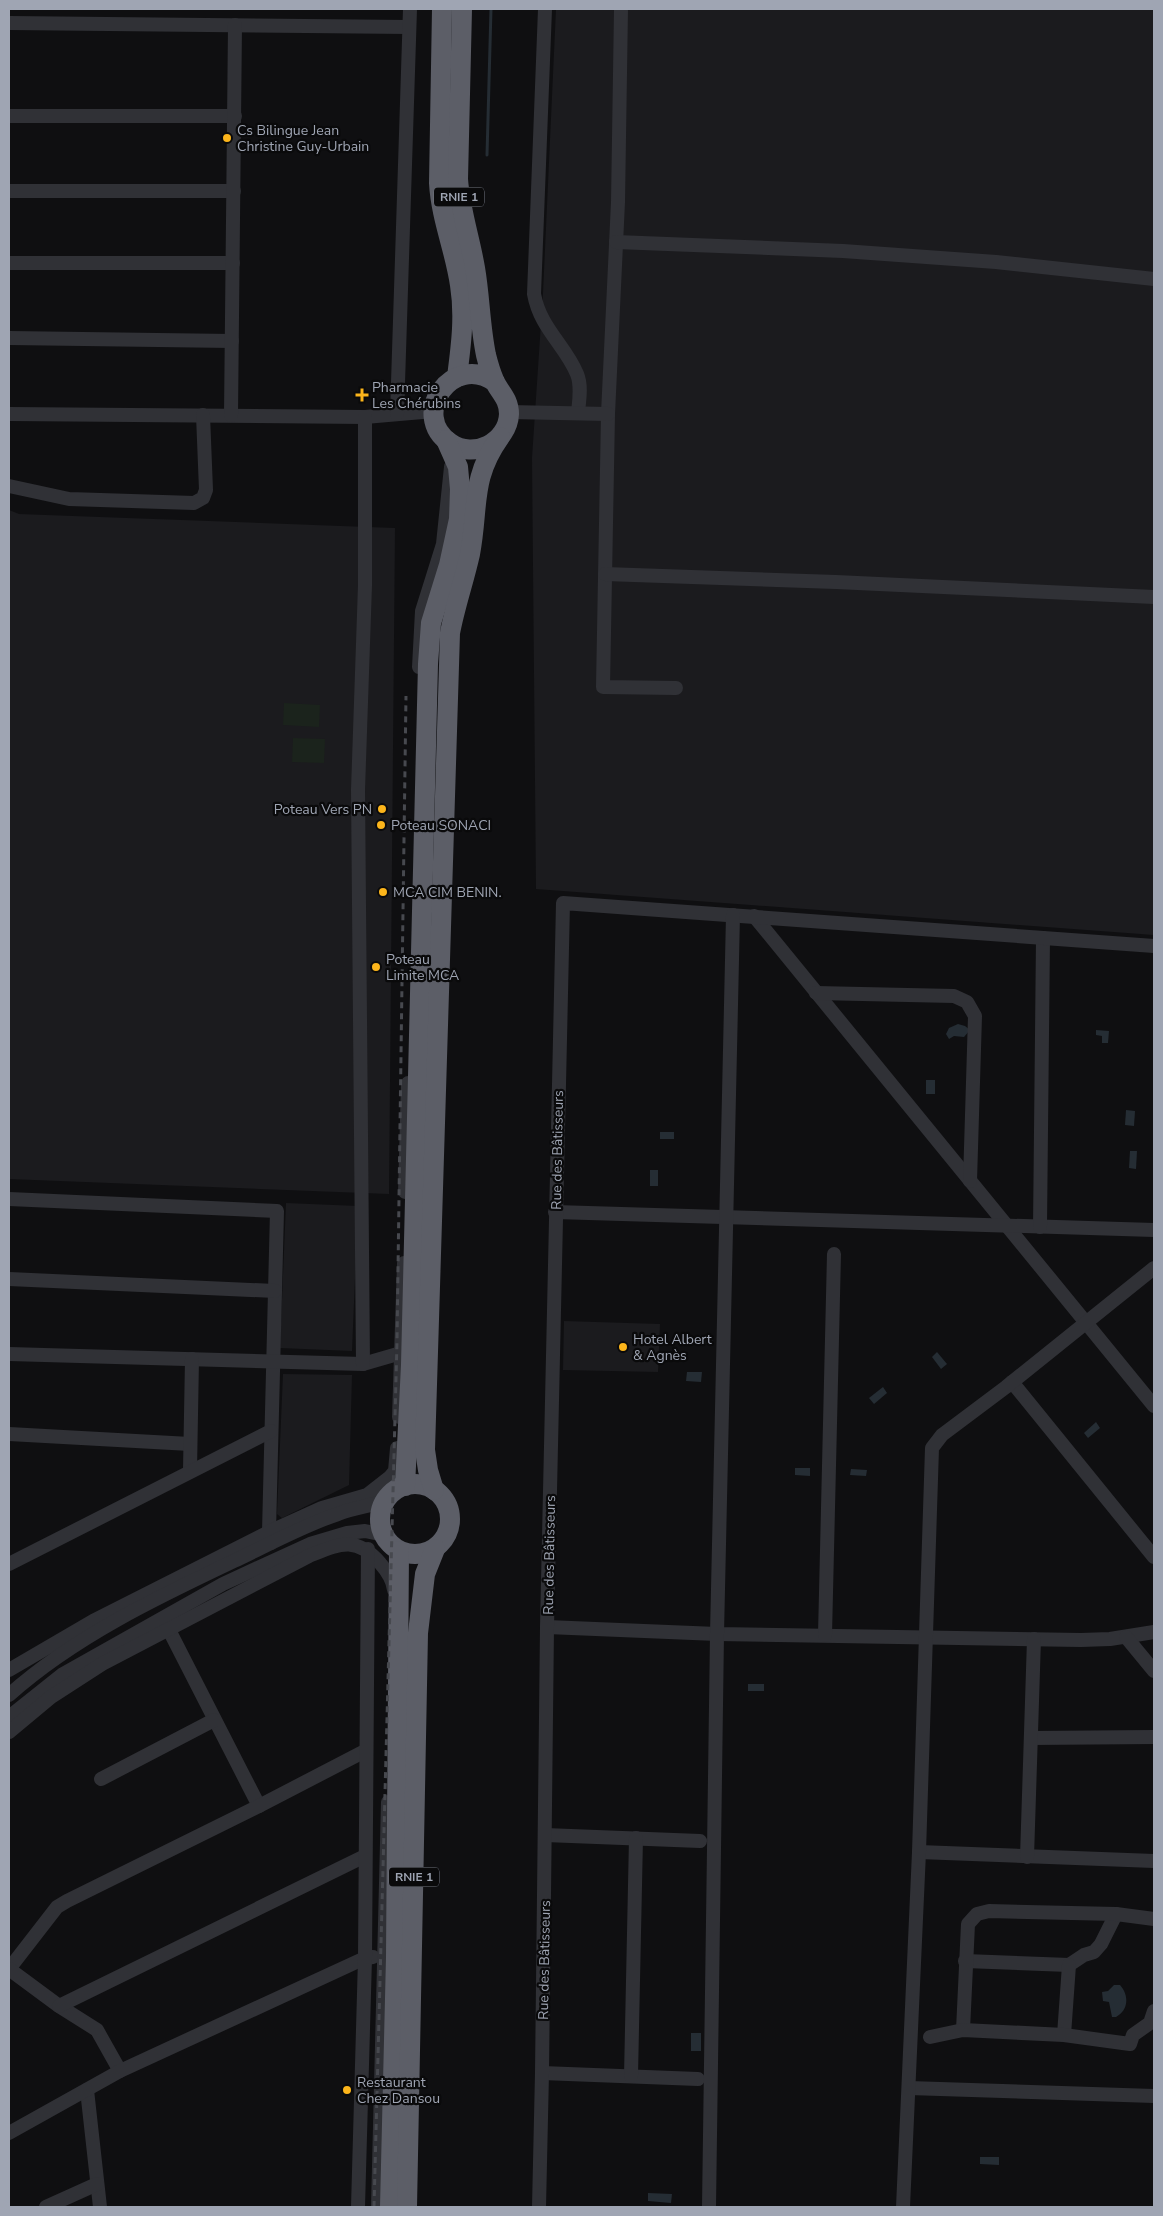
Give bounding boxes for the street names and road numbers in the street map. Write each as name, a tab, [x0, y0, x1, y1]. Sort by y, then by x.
road number: RNIE 1	[434, 188, 484, 206]
street label: Rue des Bâtisseurs	[547, 1090, 568, 1210]
street label: Rue des Bâtisseurs	[539, 1495, 560, 1615]
road number: RNIE 1	[389, 1868, 439, 1886]
street label: Rue des Bâtisseurs	[534, 1900, 555, 2020]

